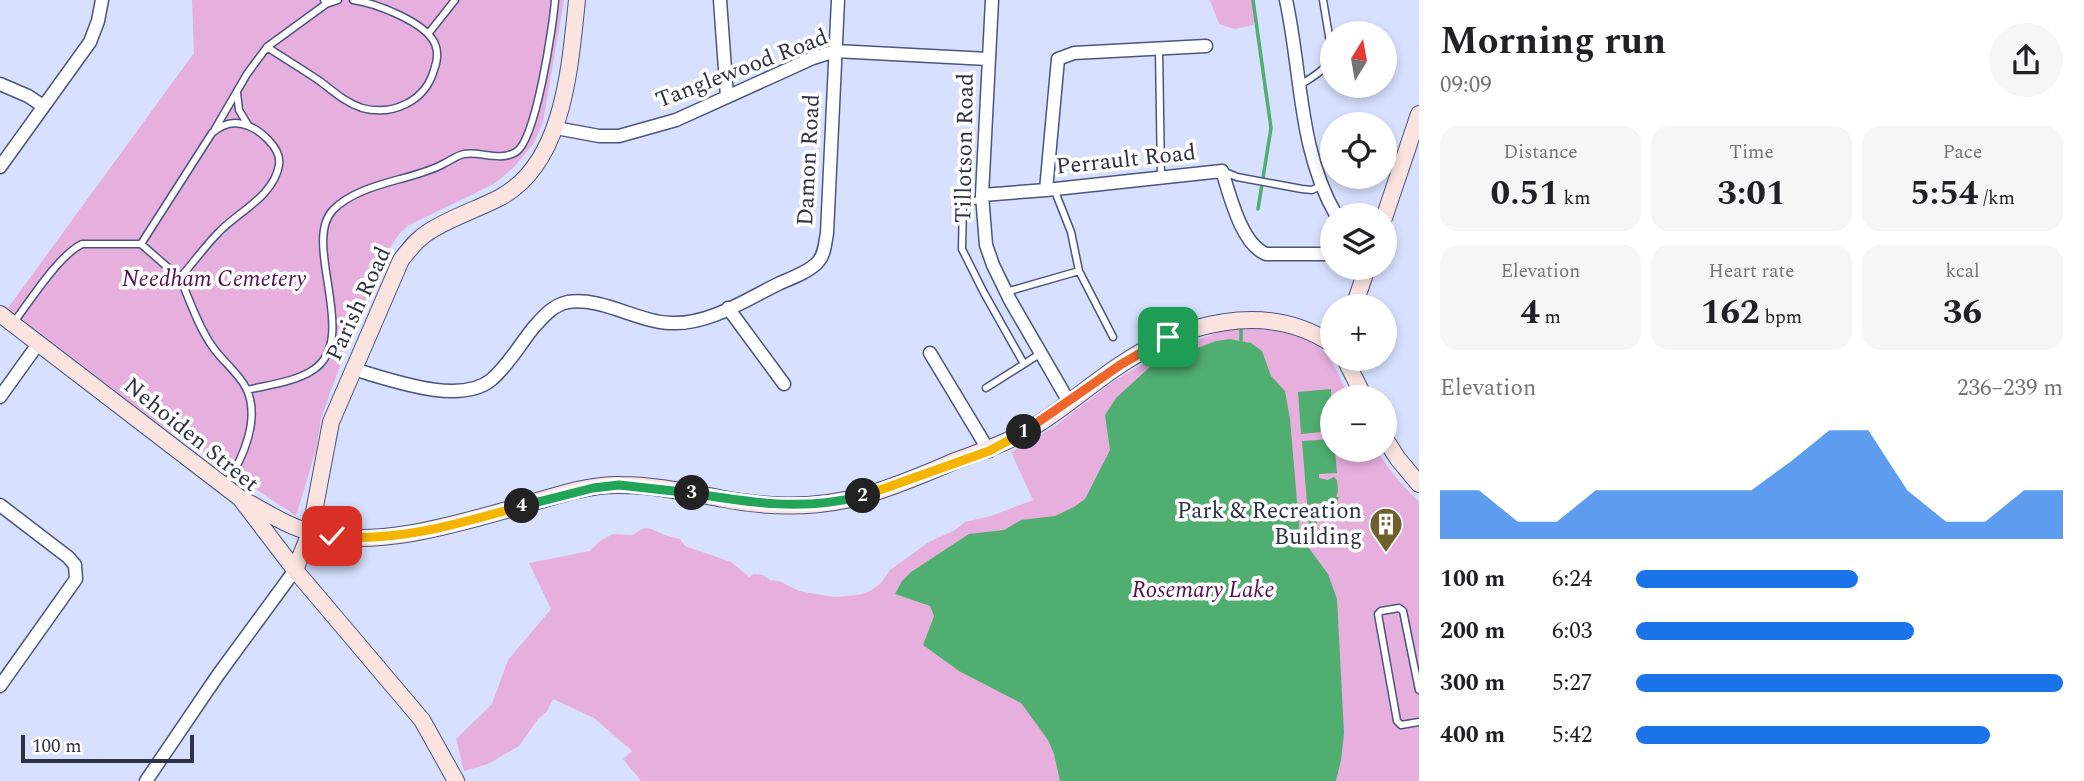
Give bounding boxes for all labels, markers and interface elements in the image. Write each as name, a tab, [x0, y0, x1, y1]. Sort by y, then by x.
text: Morning run	[1440, 13, 1666, 71]
street label: Tanglewood Road	[651, 20, 833, 118]
north arrow	[1320, 21, 1396, 98]
map controls	[1320, 21, 1397, 462]
button: share	[1989, 23, 2063, 97]
text: 09:09	[1440, 68, 1492, 103]
street label: Tillotson Road	[946, 73, 984, 223]
street label: Damon Road	[788, 93, 830, 227]
button: locate	[1320, 112, 1397, 189]
street label: Perrault Road	[1054, 135, 1198, 185]
text: Distance	[1503, 138, 1578, 167]
text: Time	[1729, 138, 1774, 167]
text: Pace	[1943, 138, 1982, 167]
text: 0.51	[1491, 167, 1559, 220]
text: 3:01	[1717, 167, 1786, 220]
text: 5:54	[1910, 167, 1978, 220]
text: km	[1559, 184, 1591, 213]
text: /km	[1978, 184, 2015, 213]
button: layers	[1320, 203, 1397, 280]
street label: Parish Road	[317, 241, 401, 367]
text: Elevation	[1501, 257, 1580, 286]
text: Heart rate	[1709, 257, 1794, 286]
text: kcal	[1945, 257, 1980, 286]
park label: Needham Cemetery	[122, 262, 307, 297]
text: 4	[1520, 286, 1540, 339]
text: 162	[1701, 286, 1760, 339]
text: 36	[1943, 286, 1982, 339]
button: +	[1320, 294, 1397, 371]
text: m	[1540, 303, 1561, 332]
text: bpm	[1760, 303, 1802, 332]
pin	[1138, 307, 1198, 367]
icon: arrive	[1149, 318, 1187, 356]
street label: Nehoiden Street	[115, 369, 267, 501]
text: Elevation	[1440, 371, 1536, 406]
text: 236–239 m	[1957, 371, 2063, 406]
button: −	[1320, 385, 1397, 462]
pin: 1	[1006, 414, 1042, 450]
text: 1	[1018, 417, 1029, 446]
pin: 3	[674, 476, 710, 510]
text: 3	[686, 478, 697, 507]
pin: 2	[846, 478, 880, 514]
text: 2	[857, 481, 868, 510]
pin: 4	[504, 489, 540, 524]
text: 4	[516, 491, 527, 520]
place label: Park & Recreation Building	[1177, 494, 1362, 555]
building icon: Park & Recreation Building	[1367, 505, 1405, 554]
pin	[302, 506, 362, 566]
icon: check	[313, 517, 351, 555]
text: 100 m	[1440, 562, 1505, 597]
text: 6:24	[1552, 562, 1592, 597]
park label: Rosemary Lake	[1132, 573, 1274, 608]
text: 200 m	[1440, 614, 1505, 649]
text: 6:03	[1552, 614, 1592, 649]
text: 300 m	[1440, 666, 1505, 701]
text: 5:27	[1552, 666, 1592, 701]
text: 400 m	[1440, 718, 1505, 753]
text: 5:42	[1552, 718, 1592, 753]
scale bar	[21, 732, 194, 764]
text: 100 m	[32, 732, 82, 761]

